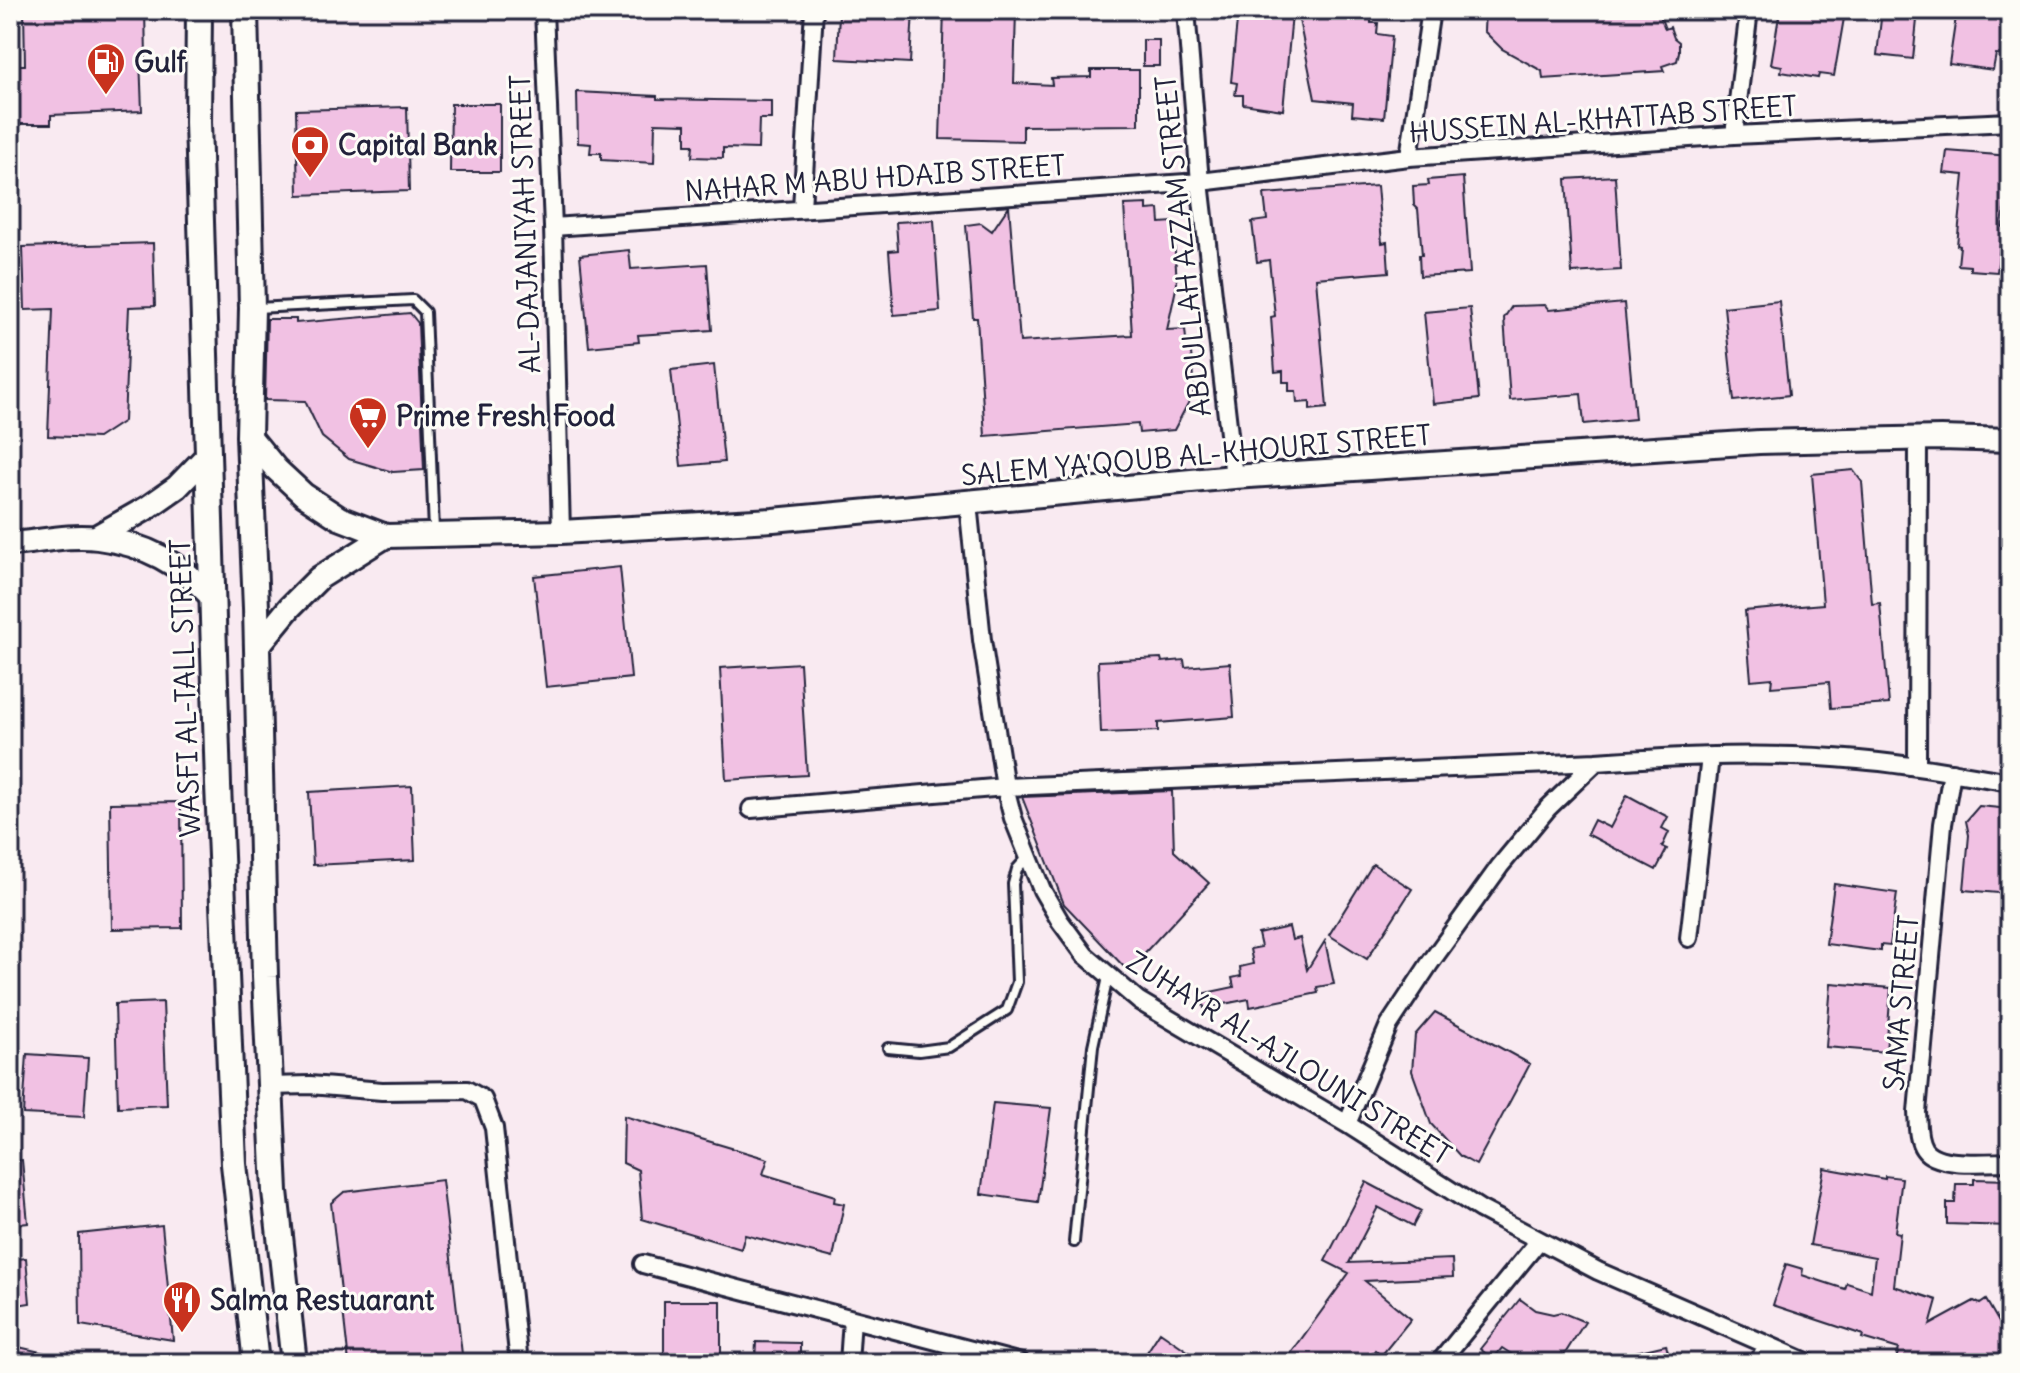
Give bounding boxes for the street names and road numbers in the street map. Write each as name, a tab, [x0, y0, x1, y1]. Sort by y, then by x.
street label: AL-DAJANIYAH STREET	[502, 74, 548, 374]
street label: ABDULLAH AZZAM STREET	[1147, 74, 1219, 418]
street label: HUSSEIN AL-KHATTAB STREET	[1408, 87, 1798, 151]
street label: NAHAR M ABU HDAIB STREET	[683, 147, 1067, 209]
street label: SALEM YA'QOUB AL-KHOURI STREET	[960, 417, 1432, 493]
street label: WASFI AL-TALL STREET	[162, 538, 208, 838]
street label: SAMA STREET	[1875, 914, 1927, 1092]
street label: ZUHAYR AL-AJLOUNI STREET	[1120, 943, 1458, 1173]

